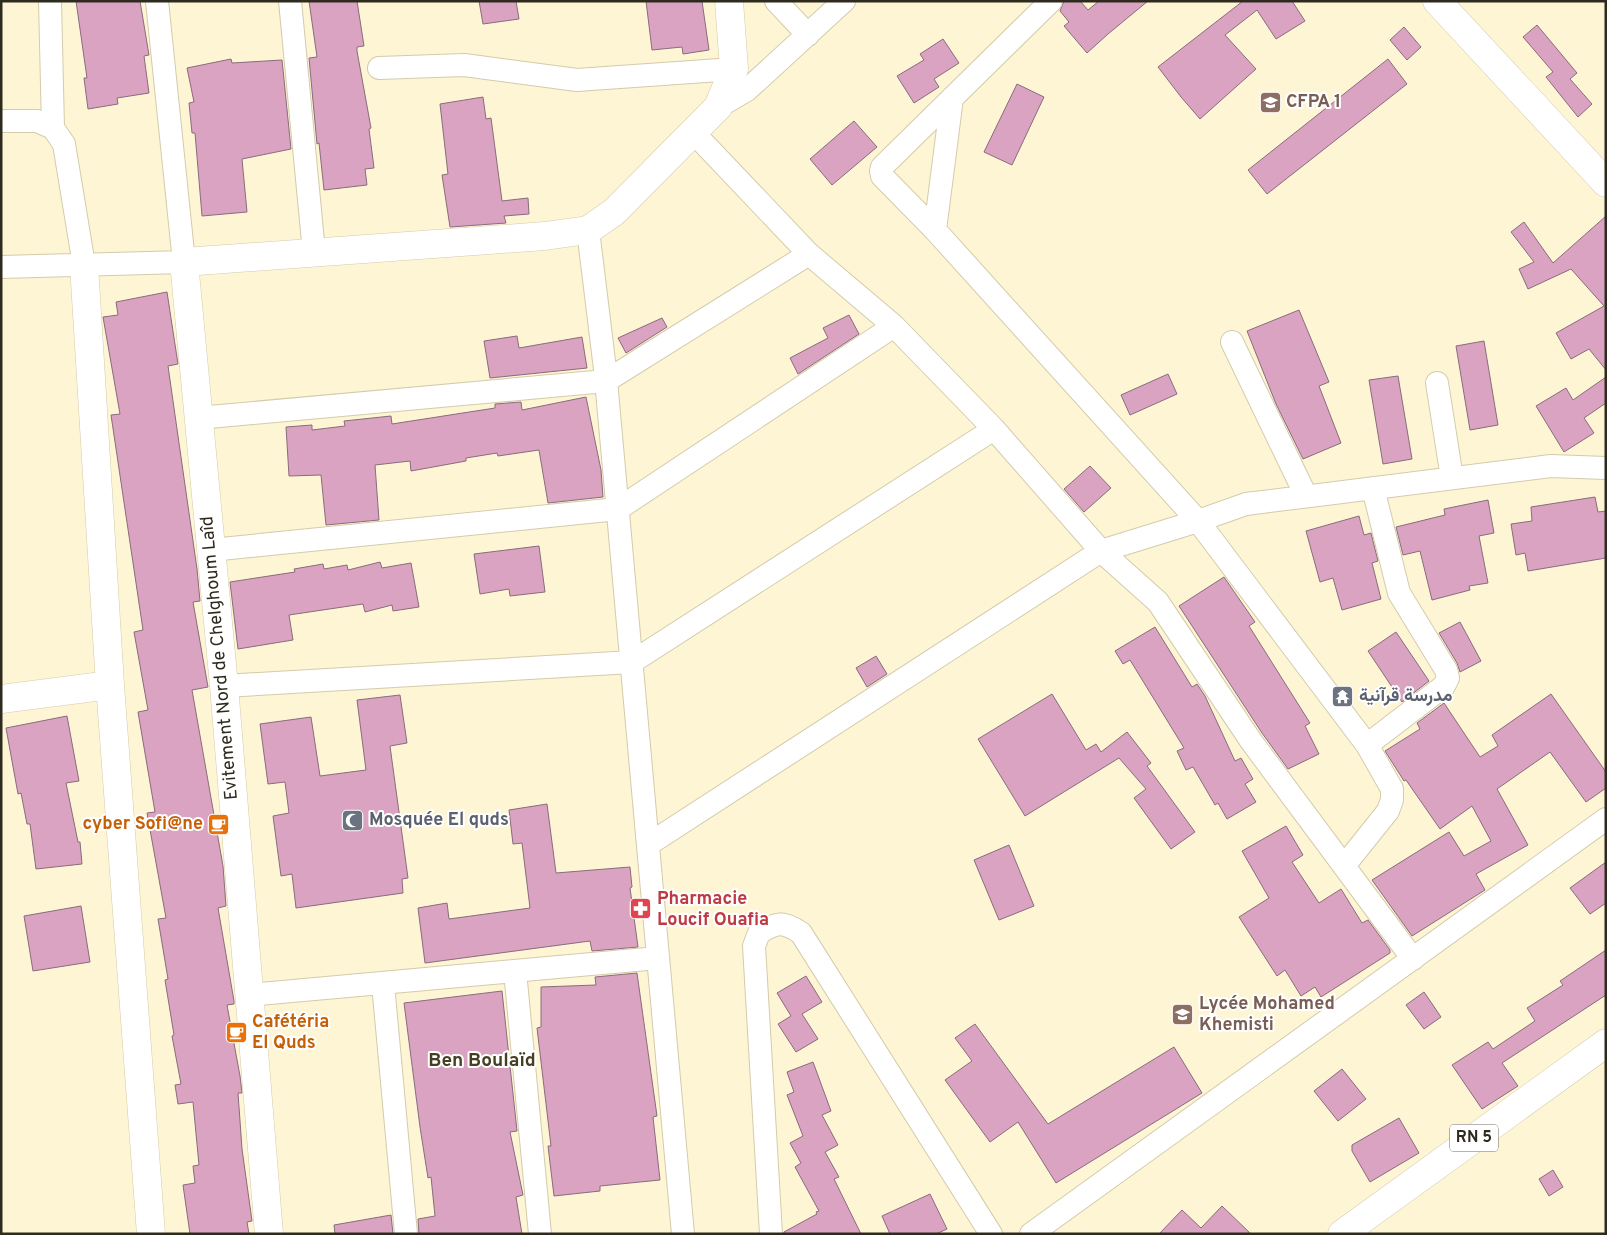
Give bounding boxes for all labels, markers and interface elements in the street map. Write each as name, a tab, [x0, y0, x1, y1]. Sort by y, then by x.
school or university icon: CFPA 1	[1258, 90, 1282, 114]
place label: CFPA 1	[1286, 91, 1341, 114]
street label: Evitement Nord de Chelghoum Laîd	[196, 515, 244, 801]
temple icon: مدرسة قرآنية	[1331, 684, 1355, 708]
place label: مدرسة قرآنية	[1359, 685, 1453, 708]
mosque icon: Mosquée El quds	[341, 808, 365, 832]
place label: Mosquée El quds	[369, 809, 509, 832]
cafe icon: cyber Sofi@ne	[207, 812, 231, 836]
place label: cyber Sofi@ne	[82, 813, 203, 836]
place label: Pharmacie Loucif Ouafia	[657, 888, 769, 932]
pharmacy icon: Pharmacie Loucif Ouafia	[629, 897, 653, 921]
place label: Lycée Mohamed Khemisti	[1199, 993, 1335, 1037]
school or university icon: Lycée Mohamed Khemisti	[1171, 1002, 1195, 1026]
place label: Cafétéria El Quds	[252, 1011, 329, 1055]
cafe icon: Cafétéria El Quds	[224, 1020, 248, 1044]
district label: Ben Boulaïd	[428, 1049, 536, 1073]
road number: RN 5	[1450, 1124, 1498, 1152]

